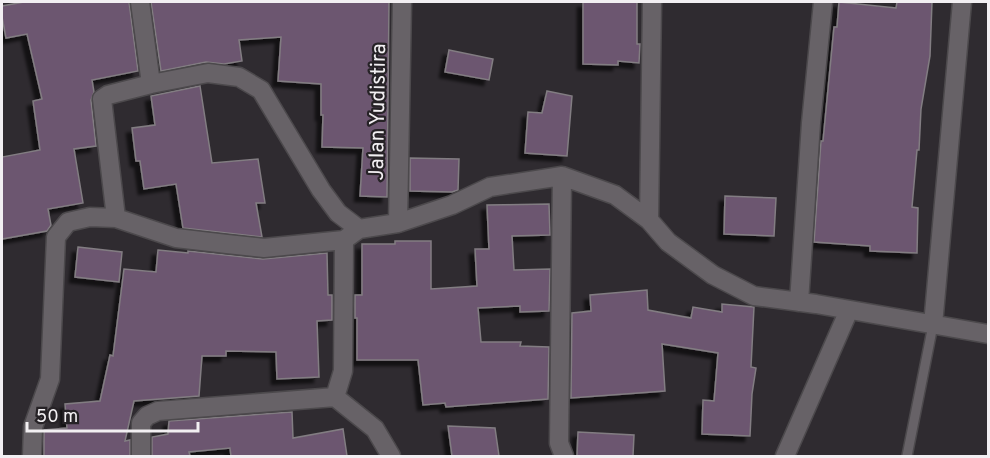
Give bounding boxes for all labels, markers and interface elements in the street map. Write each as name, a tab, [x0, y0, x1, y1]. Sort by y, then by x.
street label: Jalan Yudistira	[364, 43, 393, 181]
scale bar	[27, 395, 198, 433]
text: 50 m	[36, 406, 78, 429]

